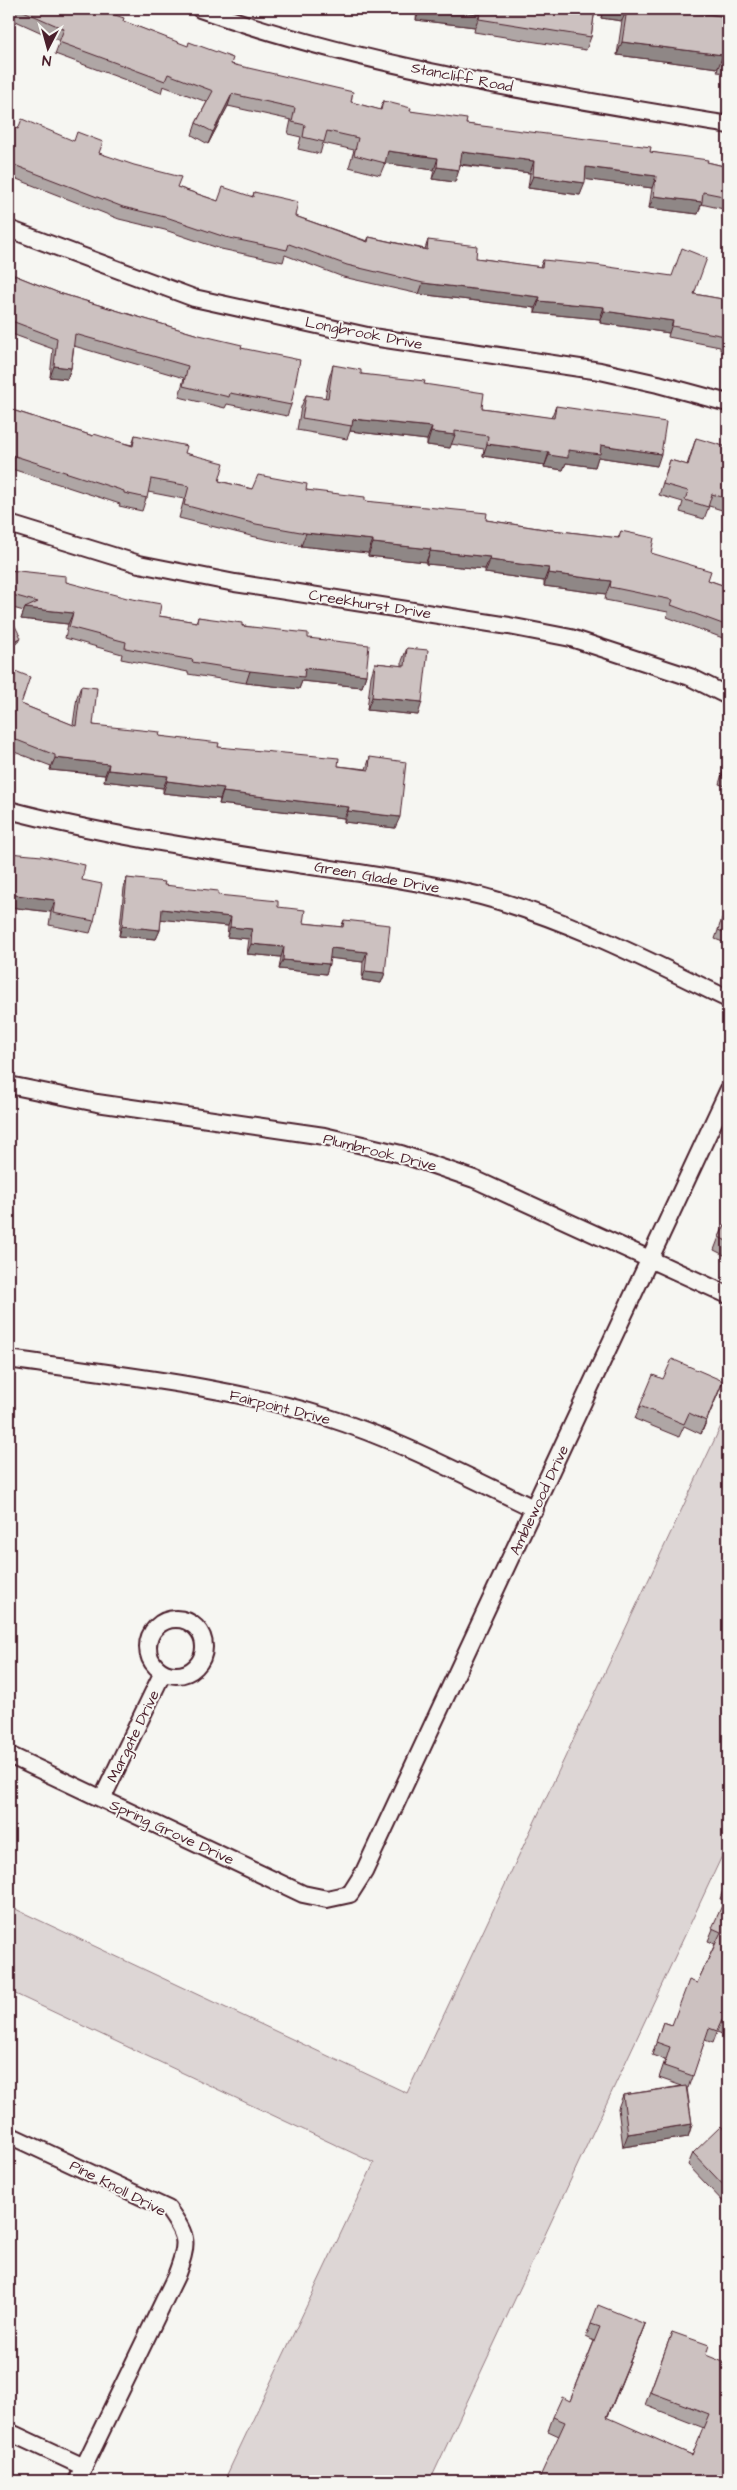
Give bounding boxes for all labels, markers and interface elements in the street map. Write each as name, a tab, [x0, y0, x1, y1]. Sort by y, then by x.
north arrow	[22, 22, 72, 72]
text: N	[41, 50, 52, 70]
street label: Stancliff Road	[409, 57, 515, 98]
street label: Longbrook Drive	[303, 312, 424, 356]
street label: Creekhurst Drive	[307, 584, 433, 625]
street label: Green Glade Drive	[313, 856, 441, 899]
street label: Plumbrook Drive	[321, 1128, 439, 1177]
street label: Fairpoint Drive	[227, 1385, 333, 1430]
street label: Amblewood Drive	[505, 1442, 574, 1559]
street label: Margate Drive	[102, 1687, 166, 1786]
street label: Spring Grove Drive	[106, 1794, 237, 1871]
street label: Pine Knoll Drive	[66, 2155, 169, 2222]

